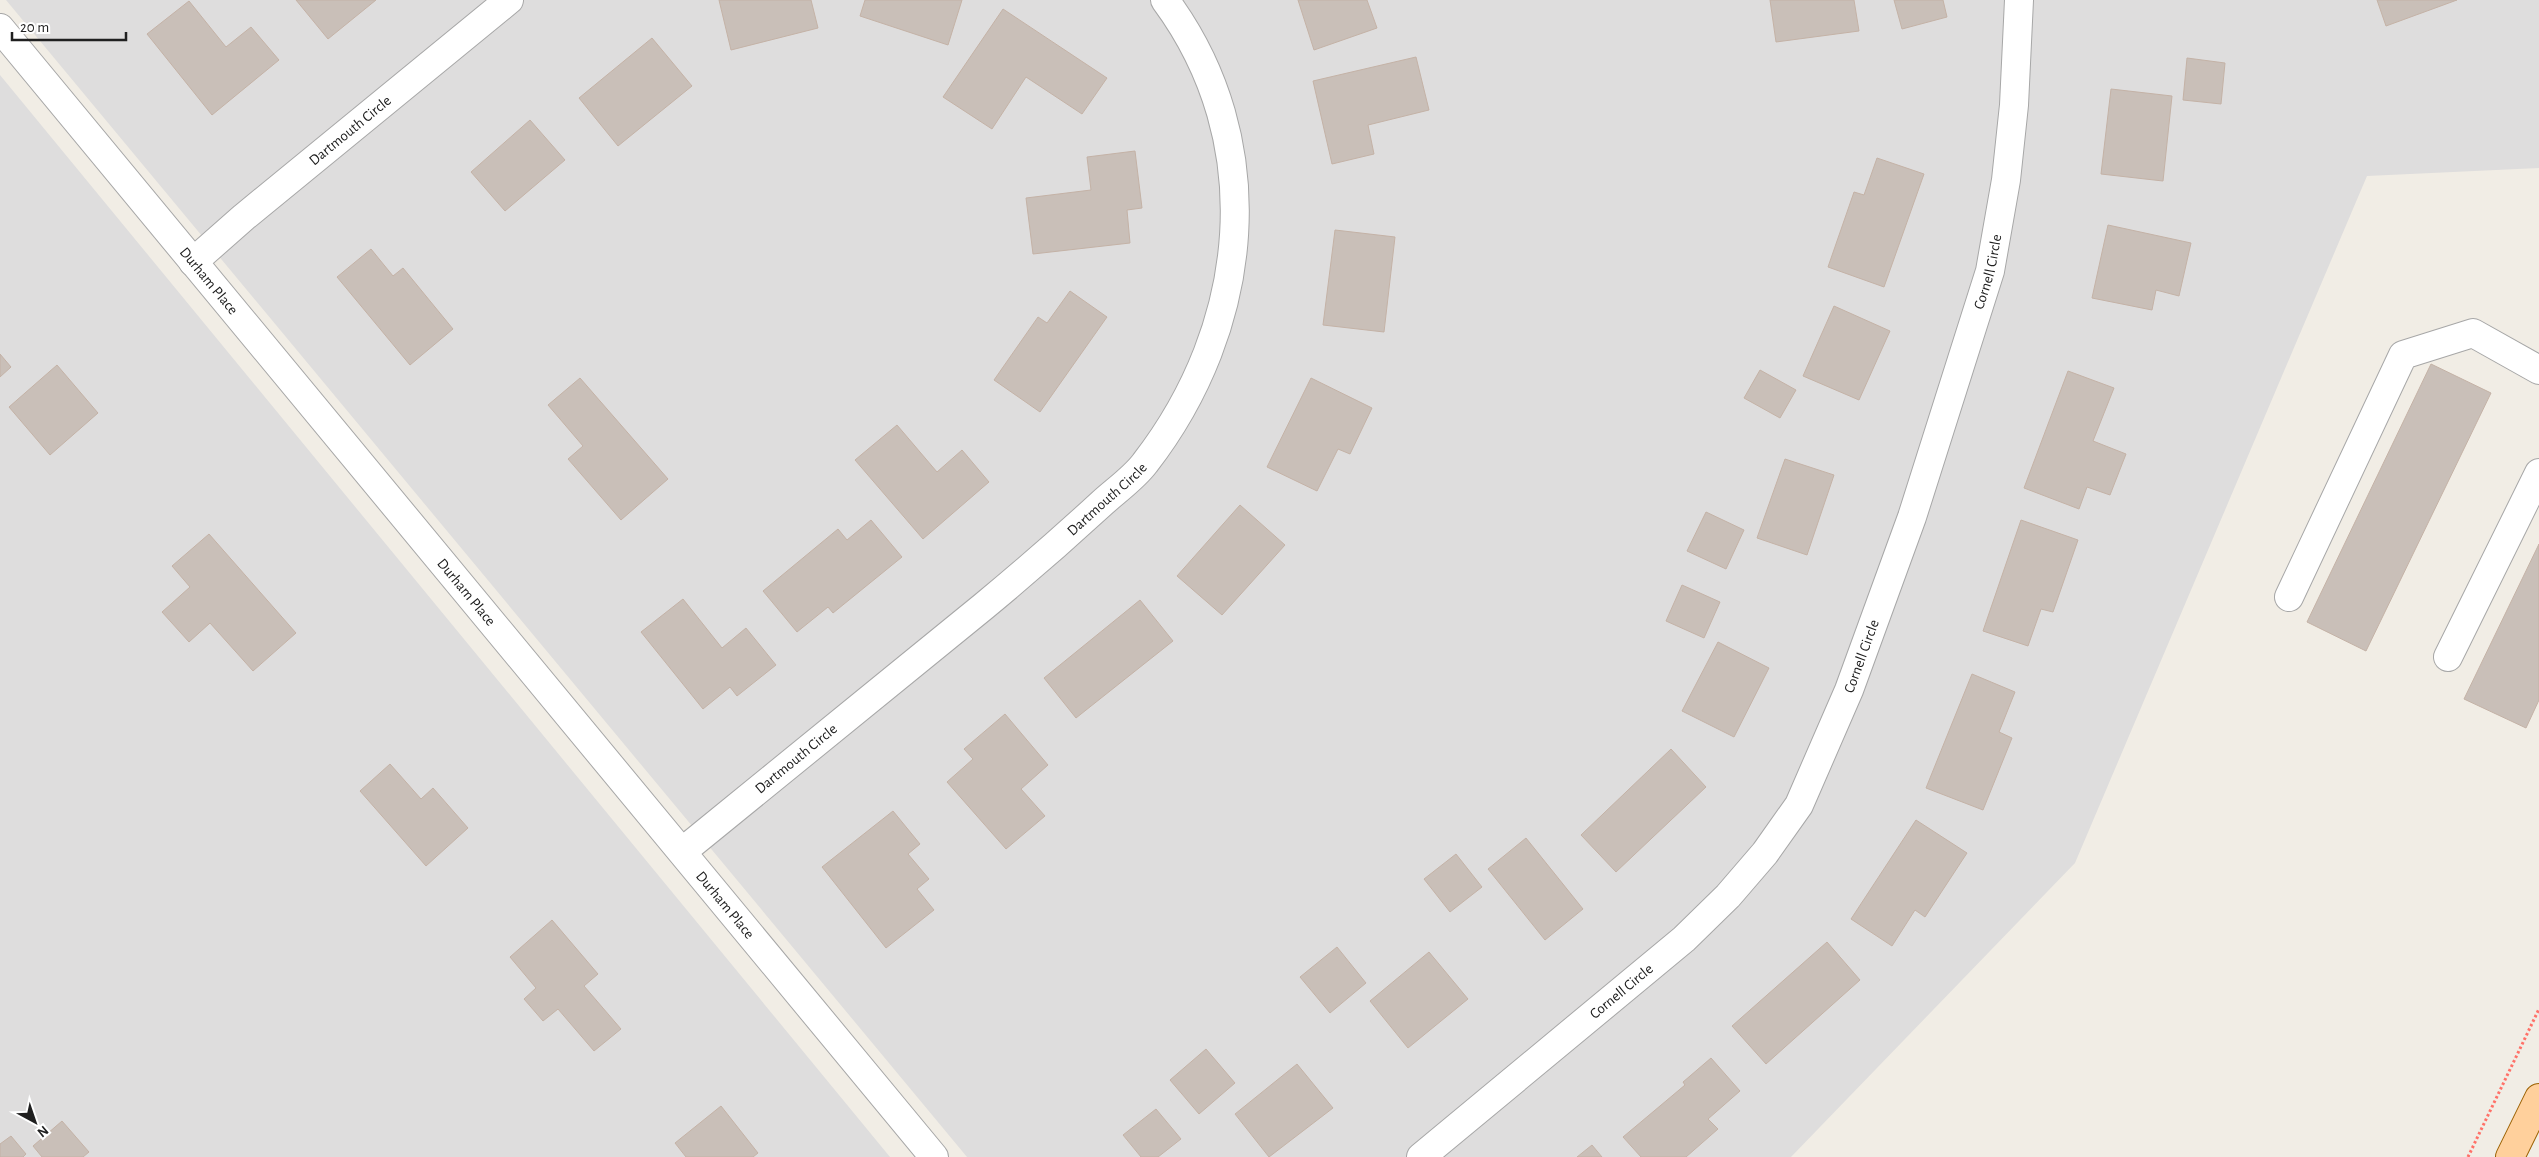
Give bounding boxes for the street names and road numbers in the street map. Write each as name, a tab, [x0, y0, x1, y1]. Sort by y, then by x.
street label: Dartmouth Circle	[306, 93, 394, 168]
street label: Cornell Circle	[1971, 233, 2004, 311]
street label: Durham Place	[177, 245, 241, 318]
street label: Dartmouth Circle	[1065, 460, 1150, 539]
street label: Durham Place	[434, 556, 498, 629]
street label: Cornell Circle	[1842, 618, 1882, 695]
street label: Dartmouth Circle	[752, 721, 840, 797]
street label: Durham Place	[693, 869, 757, 942]
street label: Cornell Circle	[1587, 961, 1656, 1022]

